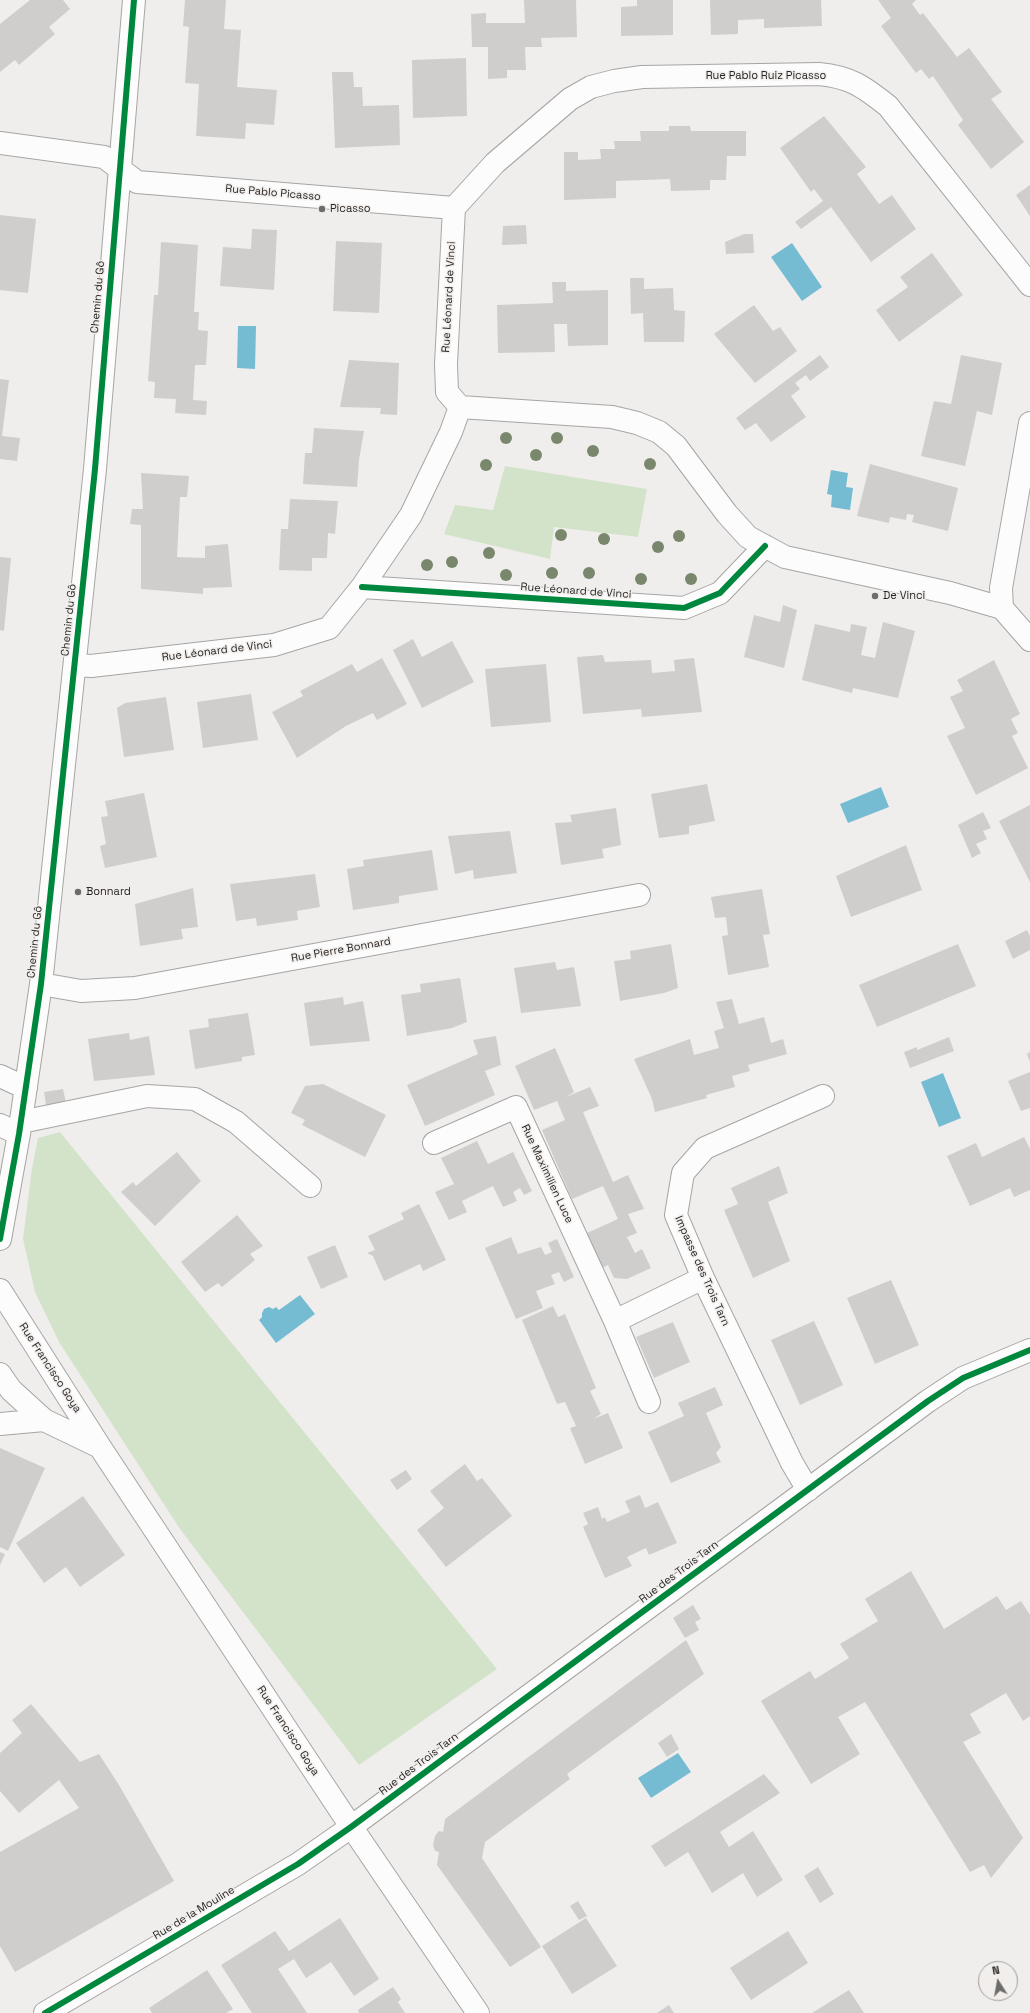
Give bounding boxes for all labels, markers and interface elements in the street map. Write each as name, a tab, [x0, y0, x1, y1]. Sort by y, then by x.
street label: Rue Pablo Ruiz Picasso	[706, 69, 826, 83]
street label: Rue Pablo Picasso	[225, 182, 321, 204]
place label: Picasso	[330, 202, 371, 216]
marker: Picasso	[317, 204, 327, 214]
street label: Rue Léonard de Vinci	[440, 241, 458, 353]
street label: Chemin du Gô	[88, 260, 108, 334]
street label: Rue Léonard de Vinci	[520, 581, 632, 601]
street label: Chemin du Gô	[59, 583, 79, 657]
place label: De Vinci	[883, 589, 925, 603]
marker: De Vinci	[870, 591, 880, 601]
street label: Rue Léonard de Vinci	[161, 638, 273, 664]
place label: Bonnard	[86, 885, 131, 899]
marker: Bonnard	[73, 887, 83, 897]
street label: Chemin du Gô	[25, 905, 45, 979]
street label: Rue Pierre Bonnard	[290, 935, 392, 965]
street label: Rue Maximilien Luce	[518, 1123, 576, 1225]
street label: Impasse des Trois Tarn	[672, 1214, 732, 1328]
street label: Rue Francisco Goya	[16, 1321, 84, 1415]
street label: Rue des Trois Tarn	[637, 1538, 721, 1606]
street label: Rue Francisco Goya	[254, 1684, 322, 1778]
street label: Rue des Trois Tarn	[377, 1730, 461, 1798]
street label: Rue de la Mouline	[151, 1883, 237, 1943]
north arrow	[978, 1961, 1018, 2001]
text: N	[991, 1963, 1001, 1978]

